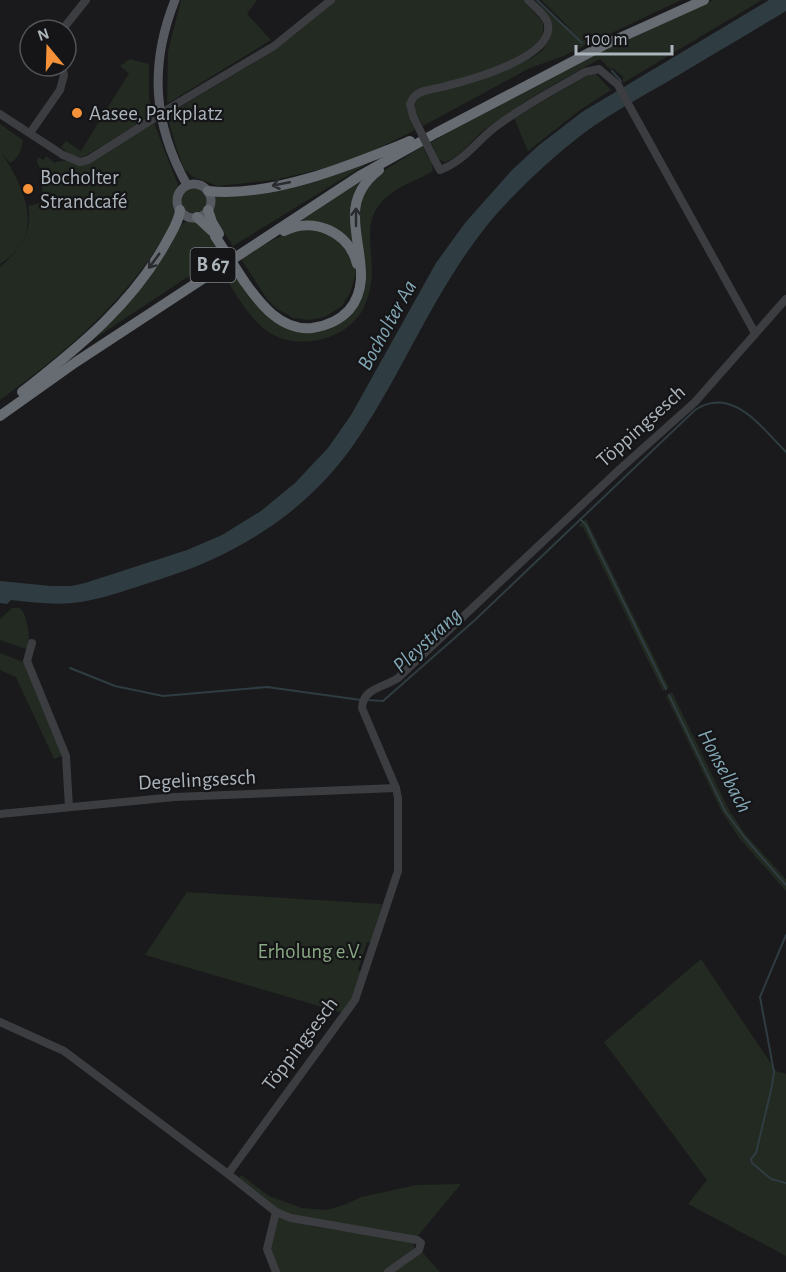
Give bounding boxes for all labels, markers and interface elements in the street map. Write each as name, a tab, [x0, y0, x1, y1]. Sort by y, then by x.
north arrow	[18, 18, 78, 78]
scale bar	[576, 18, 672, 56]
text: N	[36, 25, 51, 44]
text: 100 m	[585, 31, 628, 49]
place label: Aasee, Parkplatz	[89, 103, 223, 124]
marker: Aasee, Parkplatz	[70, 106, 84, 120]
place label: Bocholter Strandcafé	[40, 167, 127, 212]
one-way arrow	[271, 179, 291, 190]
marker: Bocholter Strandcafé	[21, 182, 35, 196]
one-way arrow	[350, 208, 362, 227]
road number: B 67	[190, 248, 236, 282]
one-way arrow	[148, 253, 161, 269]
water label: Bocholter Aa	[353, 276, 421, 374]
street label: Töppingsesch	[593, 381, 689, 471]
water label: Pleystrang	[388, 603, 466, 677]
water label: Honselbach	[694, 726, 756, 816]
street label: Degelingsesch	[137, 766, 257, 794]
park label: Erholung e.V.	[258, 941, 362, 962]
street label: Töppingsesch	[258, 993, 342, 1095]

